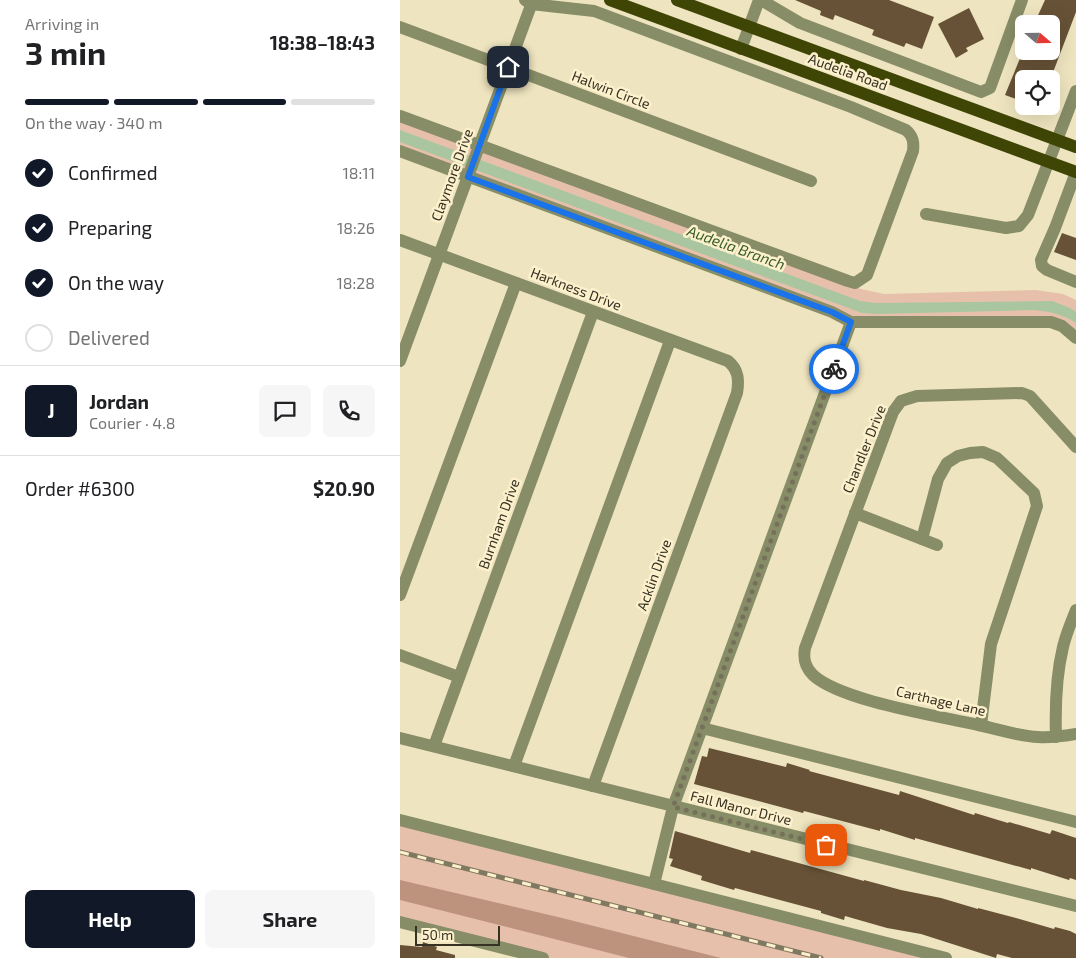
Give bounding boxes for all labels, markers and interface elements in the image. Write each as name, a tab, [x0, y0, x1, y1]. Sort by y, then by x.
text: Arriving in	[25, 14, 99, 33]
north arrow	[1015, 15, 1060, 60]
map controls	[1015, 15, 1060, 115]
text: 18:38–18:43	[270, 31, 375, 54]
text: 3 min	[25, 33, 106, 71]
pin	[487, 46, 529, 88]
street label: Audelia Road	[806, 49, 890, 94]
icon: home	[494, 53, 522, 81]
street label: Halwin Circle	[570, 67, 653, 112]
button: locate	[1015, 70, 1060, 115]
text: On the way · 340 m	[25, 113, 162, 132]
street label: Claymore Drive	[427, 126, 476, 223]
icon: check	[25, 159, 53, 187]
text: Confirmed	[68, 161, 158, 184]
text: 18:11	[342, 163, 375, 182]
icon: check	[25, 214, 53, 242]
text: Preparing	[68, 216, 152, 239]
text: 18:26	[337, 218, 375, 237]
water label: Audelia Branch	[684, 221, 788, 273]
street label: Harkness Drive	[528, 263, 624, 314]
icon: check	[25, 269, 53, 297]
text: On the way	[68, 271, 164, 294]
text: 18:28	[336, 273, 375, 292]
text: Delivered	[68, 326, 150, 349]
courier	[809, 344, 859, 394]
icon: bike	[820, 355, 848, 383]
button: chat	[259, 385, 311, 437]
button: phone	[323, 385, 375, 437]
text: Jordan	[89, 390, 149, 413]
text: J	[47, 399, 55, 422]
street label: Chandler Drive	[838, 402, 889, 495]
text: Courier · 4.8	[89, 413, 176, 432]
street label: Burnham Drive	[474, 476, 523, 571]
text: Order #6300	[25, 477, 135, 500]
text: $20.90	[313, 477, 375, 500]
street label: Acklin Drive	[633, 537, 674, 613]
street label: Carthage Lane	[895, 682, 988, 719]
street label: Fall Manor Drive	[689, 787, 794, 828]
pin	[805, 824, 847, 866]
icon: bag	[812, 831, 840, 859]
button: Help	[25, 890, 195, 948]
button: Share	[205, 890, 375, 948]
scale bar	[415, 923, 500, 946]
text: 50 m	[422, 926, 453, 943]

